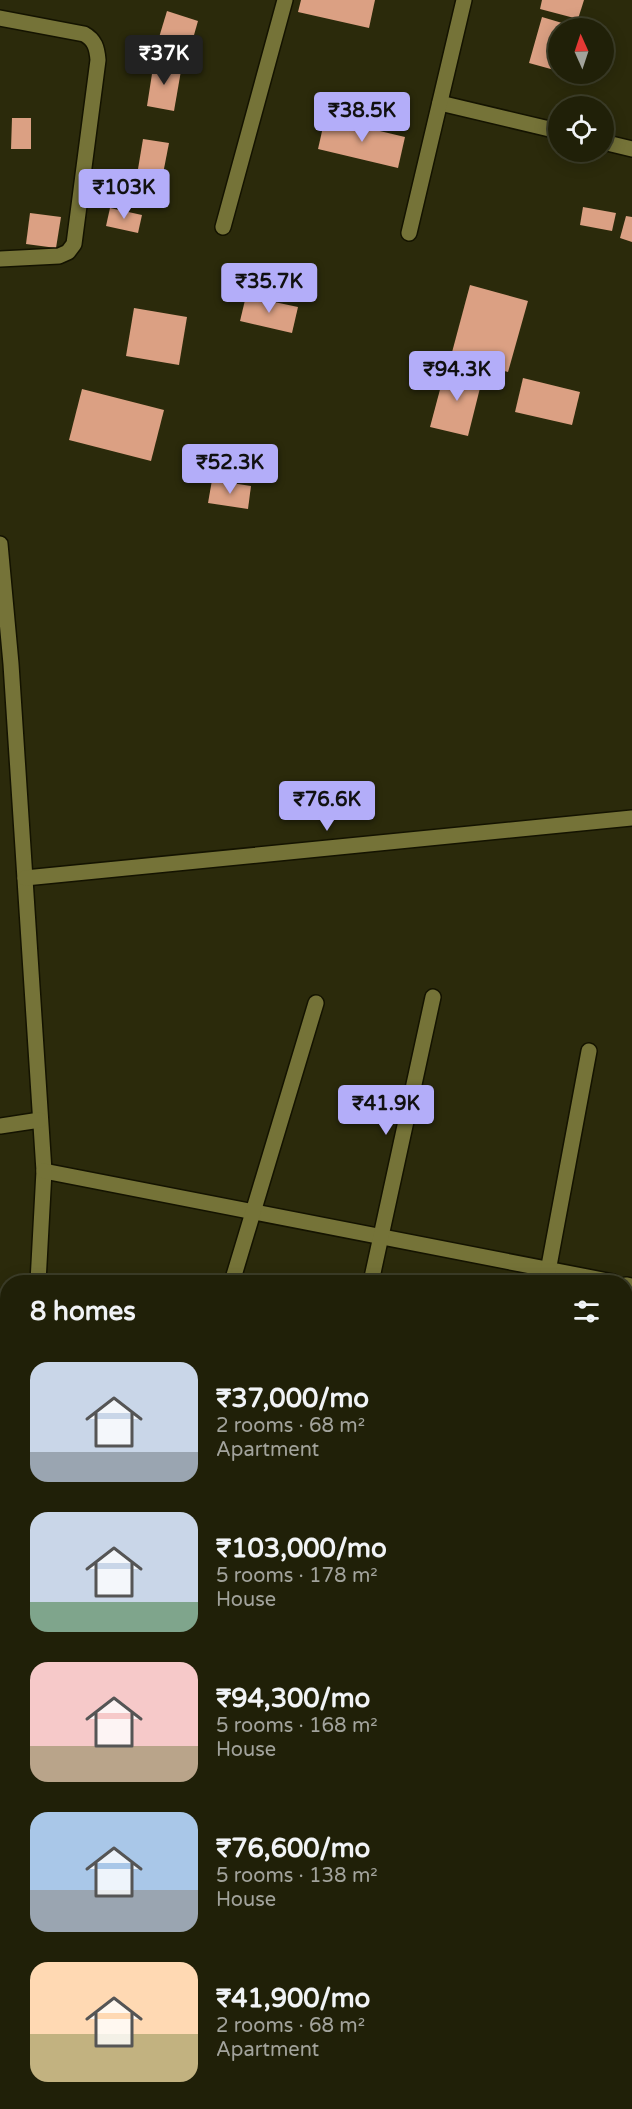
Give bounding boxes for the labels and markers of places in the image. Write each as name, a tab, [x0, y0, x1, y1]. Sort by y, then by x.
pin: ₹37K	[128, 35, 200, 86]
pin: ₹38.5K	[313, 92, 411, 143]
pin: ₹103K	[82, 169, 166, 220]
pin: ₹35.7K	[220, 263, 318, 314]
pin: ₹94.3K	[408, 351, 506, 402]
pin: ₹52.3K	[181, 444, 279, 495]
pin: ₹76.6K	[278, 781, 376, 832]
pin: ₹41.9K	[337, 1085, 435, 1136]

